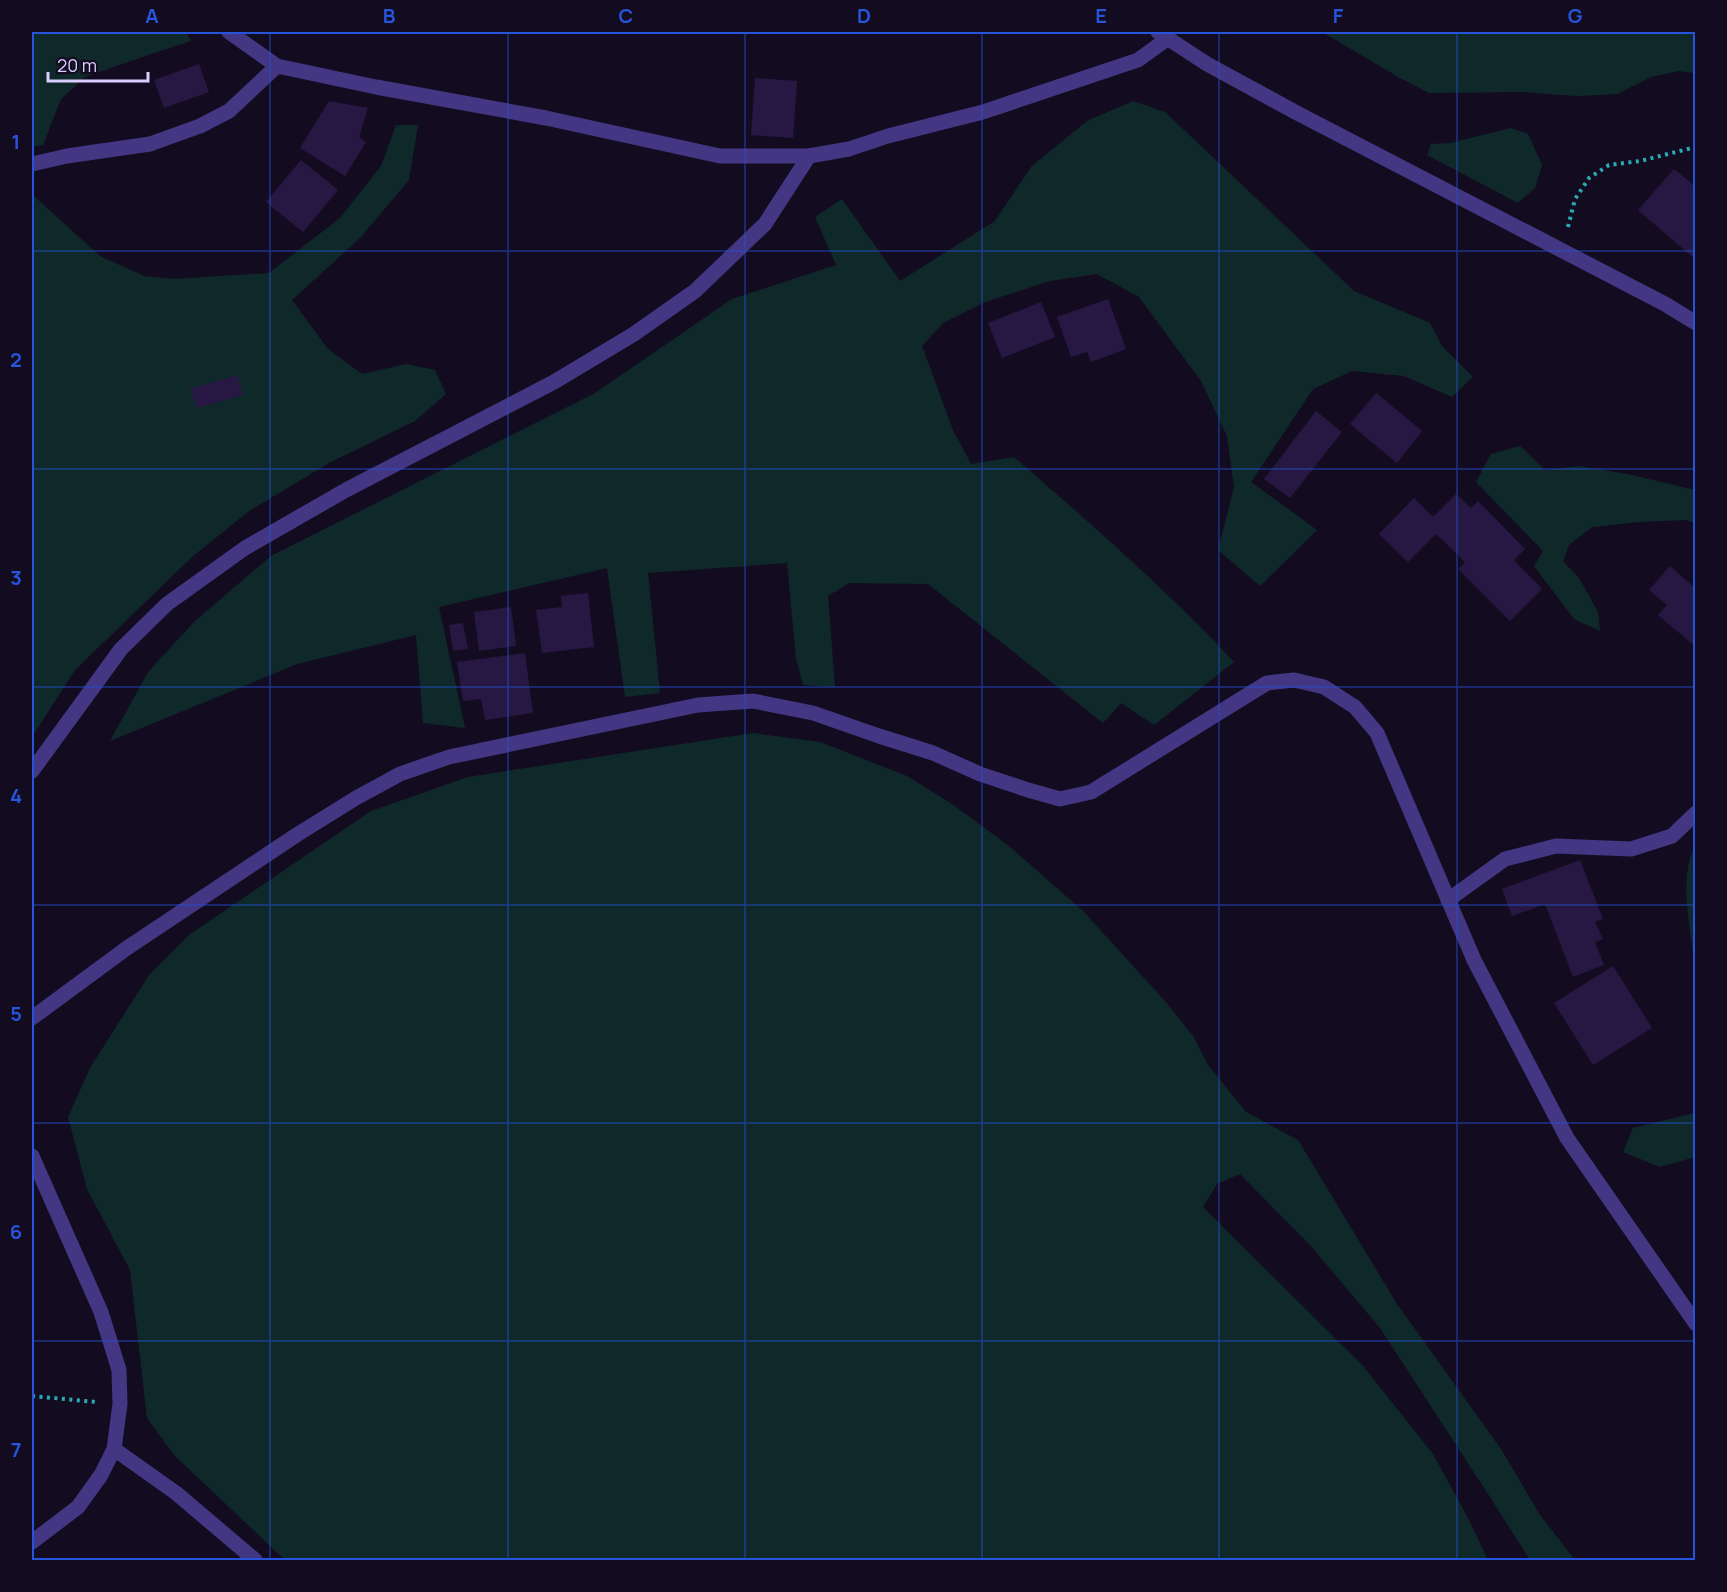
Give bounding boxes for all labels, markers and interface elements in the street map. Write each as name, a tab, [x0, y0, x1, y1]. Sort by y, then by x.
text: A	[145, 2, 159, 29]
text: B	[383, 2, 396, 29]
text: C	[619, 2, 633, 29]
text: D	[857, 2, 871, 29]
text: E	[1095, 2, 1107, 29]
text: F	[1333, 2, 1344, 29]
text: G	[1568, 2, 1583, 29]
scale bar	[48, 45, 148, 83]
text: 20 m	[57, 53, 97, 77]
text: 1	[12, 128, 20, 155]
text: 2	[10, 346, 22, 373]
text: 3	[10, 564, 22, 591]
text: 4	[10, 782, 22, 809]
text: 5	[10, 1000, 22, 1027]
text: 6	[10, 1218, 22, 1245]
text: 7	[11, 1436, 21, 1463]

